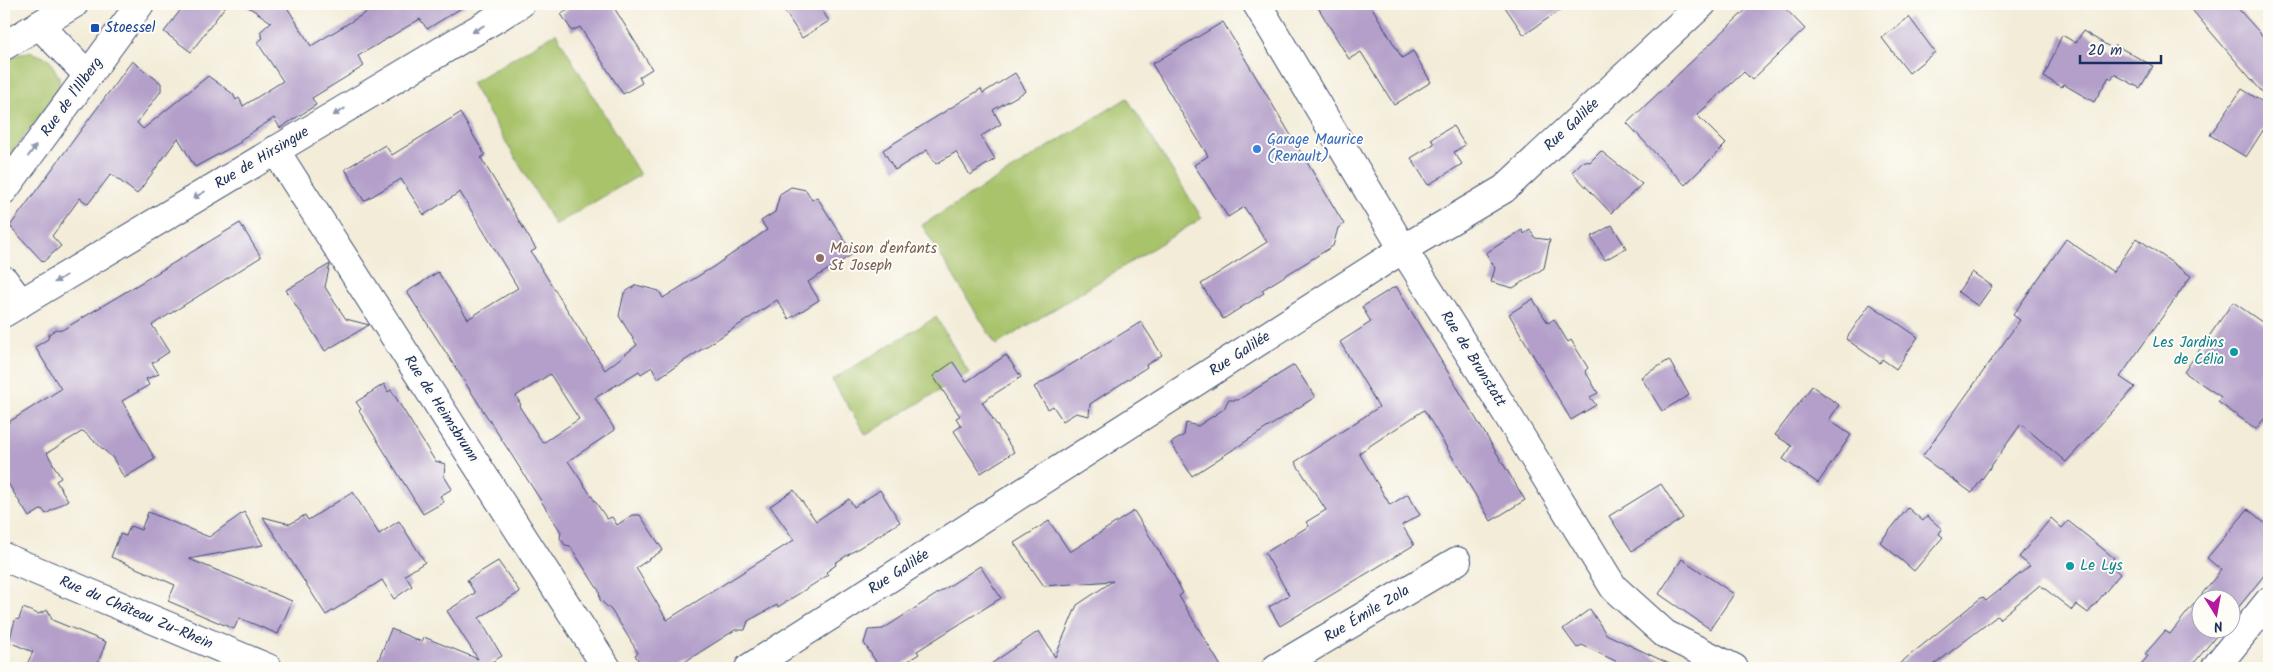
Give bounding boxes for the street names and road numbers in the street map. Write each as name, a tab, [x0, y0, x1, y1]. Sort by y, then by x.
street label: Rue de l'Illberg	[35, 52, 109, 142]
street label: Rue Galilée	[1539, 92, 1606, 157]
street label: Rue de Hirsingue	[210, 120, 314, 196]
street label: Rue de Brunstatt	[1434, 306, 1512, 412]
street label: Rue Galilée	[1204, 325, 1276, 383]
street label: Rue de Heimsbrunn	[397, 351, 485, 467]
street label: Rue Galilée	[863, 543, 935, 601]
street label: Rue du Château Zu-Rhein	[55, 570, 217, 656]
street label: Rue Émile Zola	[1320, 579, 1414, 649]

